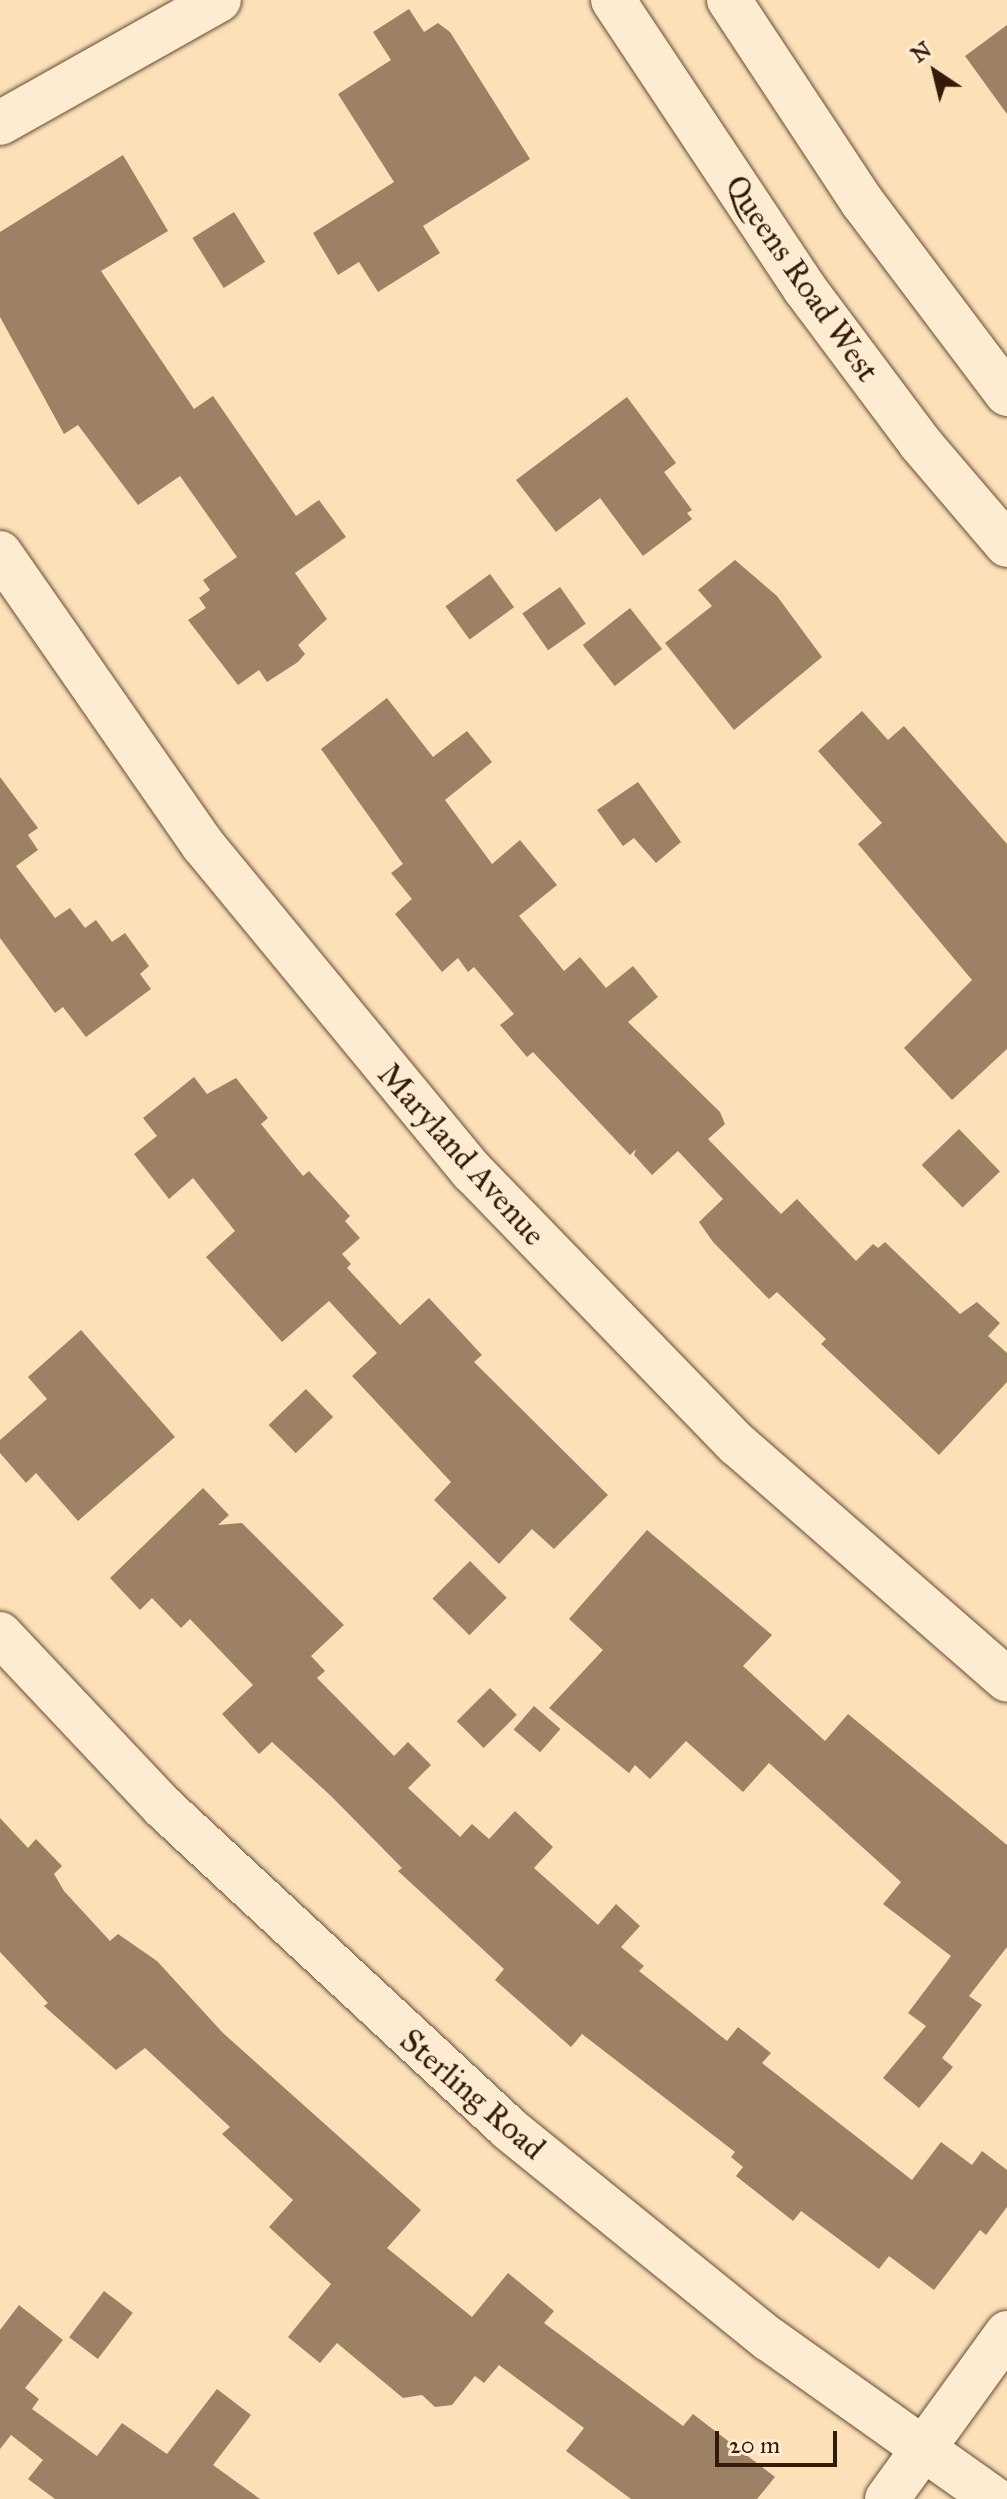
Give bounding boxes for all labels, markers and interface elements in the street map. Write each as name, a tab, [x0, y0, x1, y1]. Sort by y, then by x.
north arrow	[895, 32, 975, 112]
text: N	[906, 36, 936, 68]
street label: Queens Road West	[716, 169, 886, 389]
street label: Maryland Avenue	[369, 1056, 553, 1254]
street label: Sterling Road	[392, 2022, 552, 2168]
scale bar	[719, 2415, 841, 2465]
text: 20 m	[729, 2430, 780, 2460]

